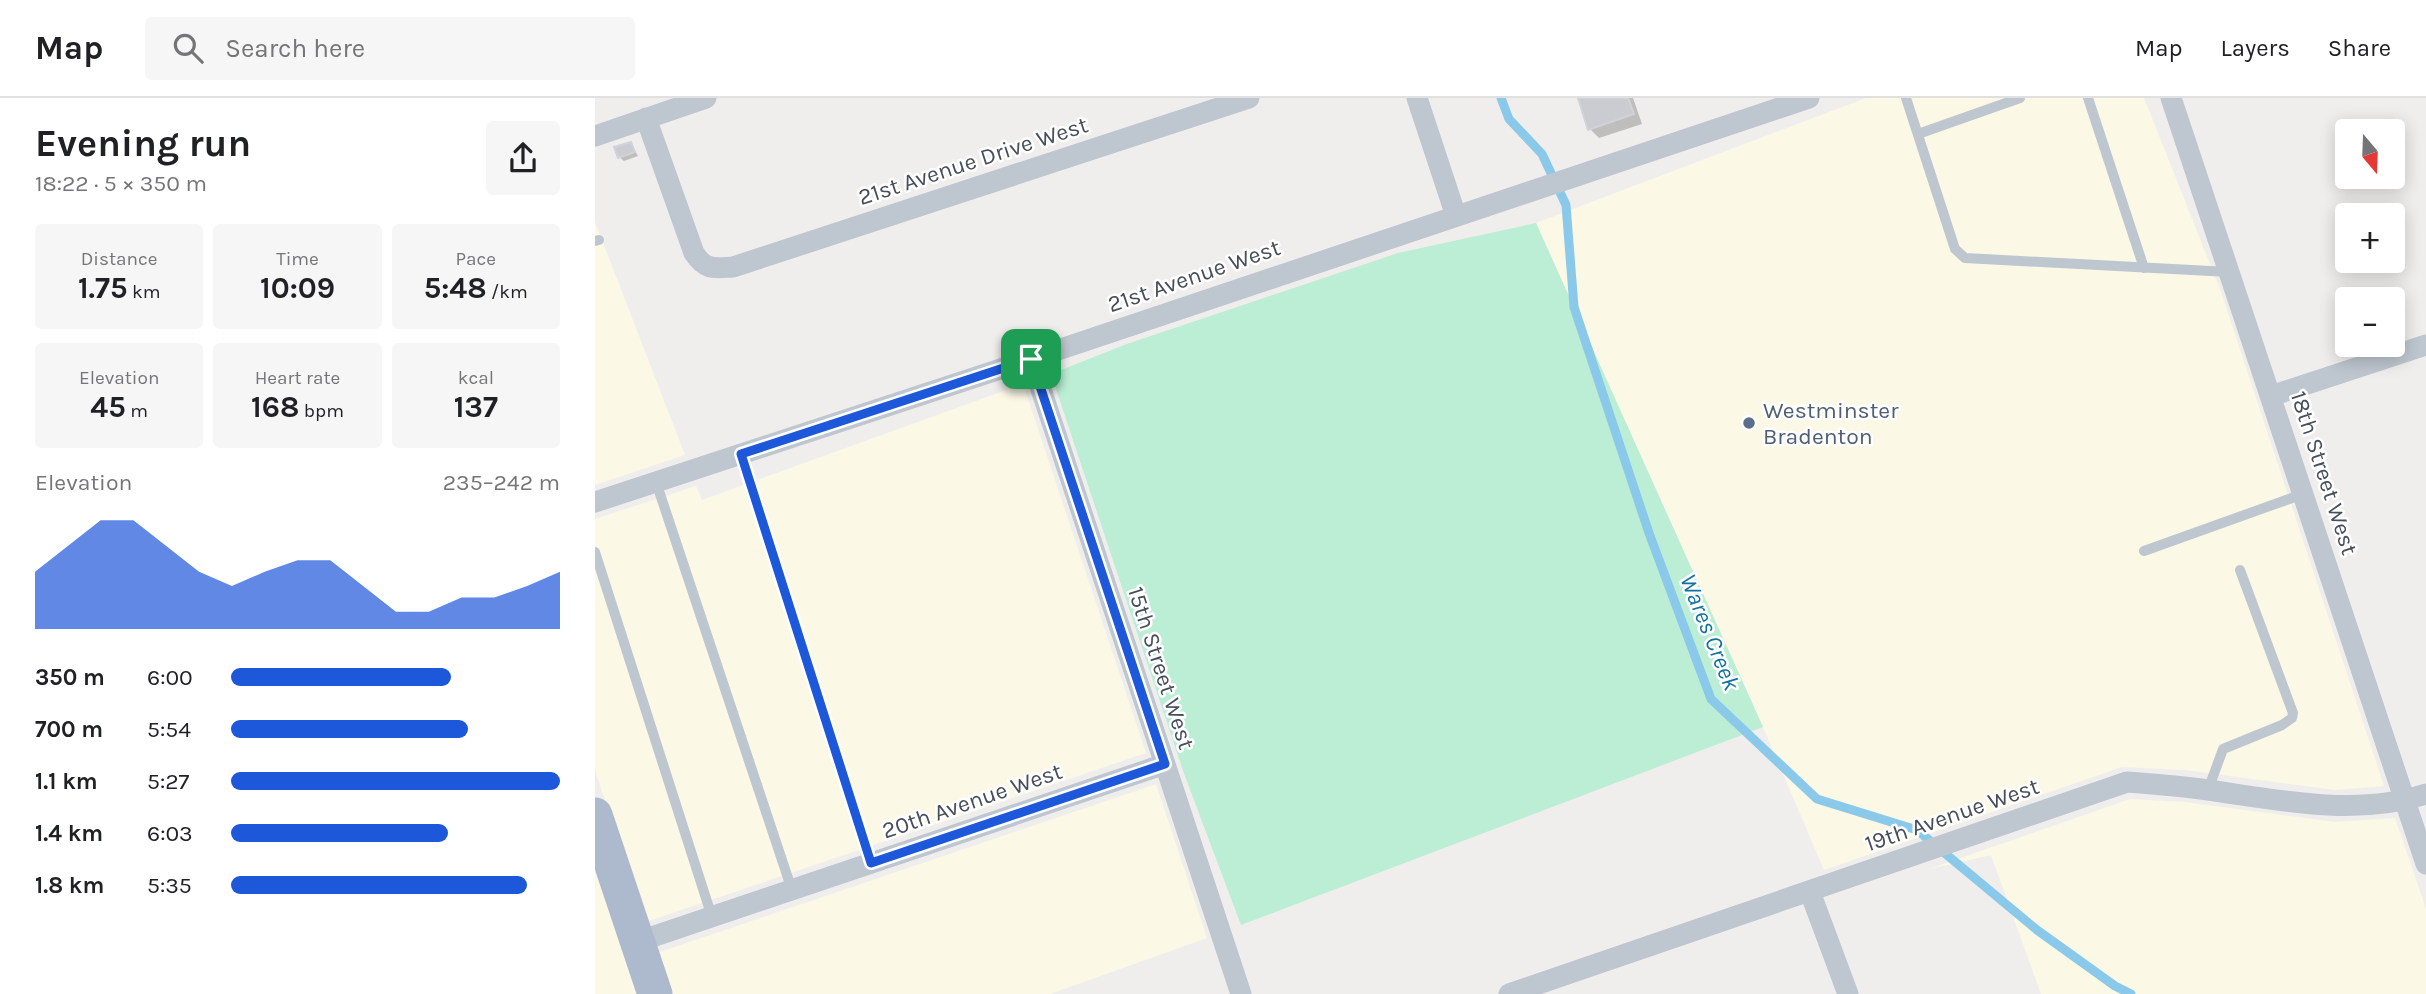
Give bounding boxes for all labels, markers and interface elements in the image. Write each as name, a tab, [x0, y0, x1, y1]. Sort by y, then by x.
search box	[145, 17, 635, 80]
text: Map	[35, 29, 103, 67]
icon: search	[169, 29, 207, 67]
text: Search here	[225, 33, 365, 64]
text: Map	[2135, 34, 2183, 62]
text: Layers	[2221, 34, 2290, 62]
text: Share	[2328, 34, 2391, 62]
street label: 21st Avenue Drive West	[855, 111, 1092, 211]
north arrow	[2335, 119, 2405, 189]
map controls	[2335, 119, 2405, 357]
text: Evening run	[35, 121, 251, 166]
button: share	[486, 121, 560, 195]
text: 18:22 · 5 × 350 m	[35, 170, 207, 197]
button: +	[2335, 203, 2405, 273]
street label: 21st Avenue West	[1104, 234, 1284, 318]
text: Distance	[81, 248, 158, 270]
text: Time	[276, 248, 319, 270]
text: Pace	[456, 248, 496, 270]
text: 1.75	[78, 270, 127, 306]
text: 10:09	[260, 270, 335, 306]
text: 5:48	[424, 270, 487, 306]
text: km	[127, 281, 160, 303]
text: /km	[487, 281, 528, 303]
button: −	[2335, 287, 2405, 357]
pin	[1001, 329, 1061, 389]
icon: arrive	[1012, 340, 1050, 378]
text: Elevation	[79, 367, 159, 389]
text: Heart rate	[255, 367, 340, 389]
text: kcal	[458, 367, 494, 389]
street label: 18th Street West	[2285, 388, 2363, 559]
text: 45	[90, 389, 126, 425]
text: 168	[251, 389, 299, 425]
text: 137	[454, 389, 498, 425]
place label: Westminster Bradenton	[1763, 397, 1899, 450]
text: m	[126, 400, 148, 422]
text: bpm	[299, 400, 344, 422]
marker: Westminster Bradenton	[1741, 415, 1757, 431]
text: Elevation	[35, 469, 132, 496]
text: 235–242 m	[443, 469, 560, 496]
water label: Wares Creek	[1674, 570, 1746, 695]
street label: 15th Street West	[1122, 583, 1200, 753]
text: 350 m	[35, 664, 105, 691]
text: 6:00	[147, 664, 193, 691]
text: 700 m	[35, 716, 103, 743]
text: 5:54	[147, 716, 191, 743]
street label: 20th Avenue West	[878, 757, 1066, 844]
text: 1.1 km	[35, 768, 98, 795]
text: 5:27	[147, 768, 189, 795]
street label: 19th Avenue West	[1861, 772, 2043, 857]
text: 1.4 km	[35, 820, 103, 847]
text: 6:03	[147, 820, 193, 847]
text: 1.8 km	[35, 872, 104, 899]
text: 5:35	[147, 872, 192, 899]

